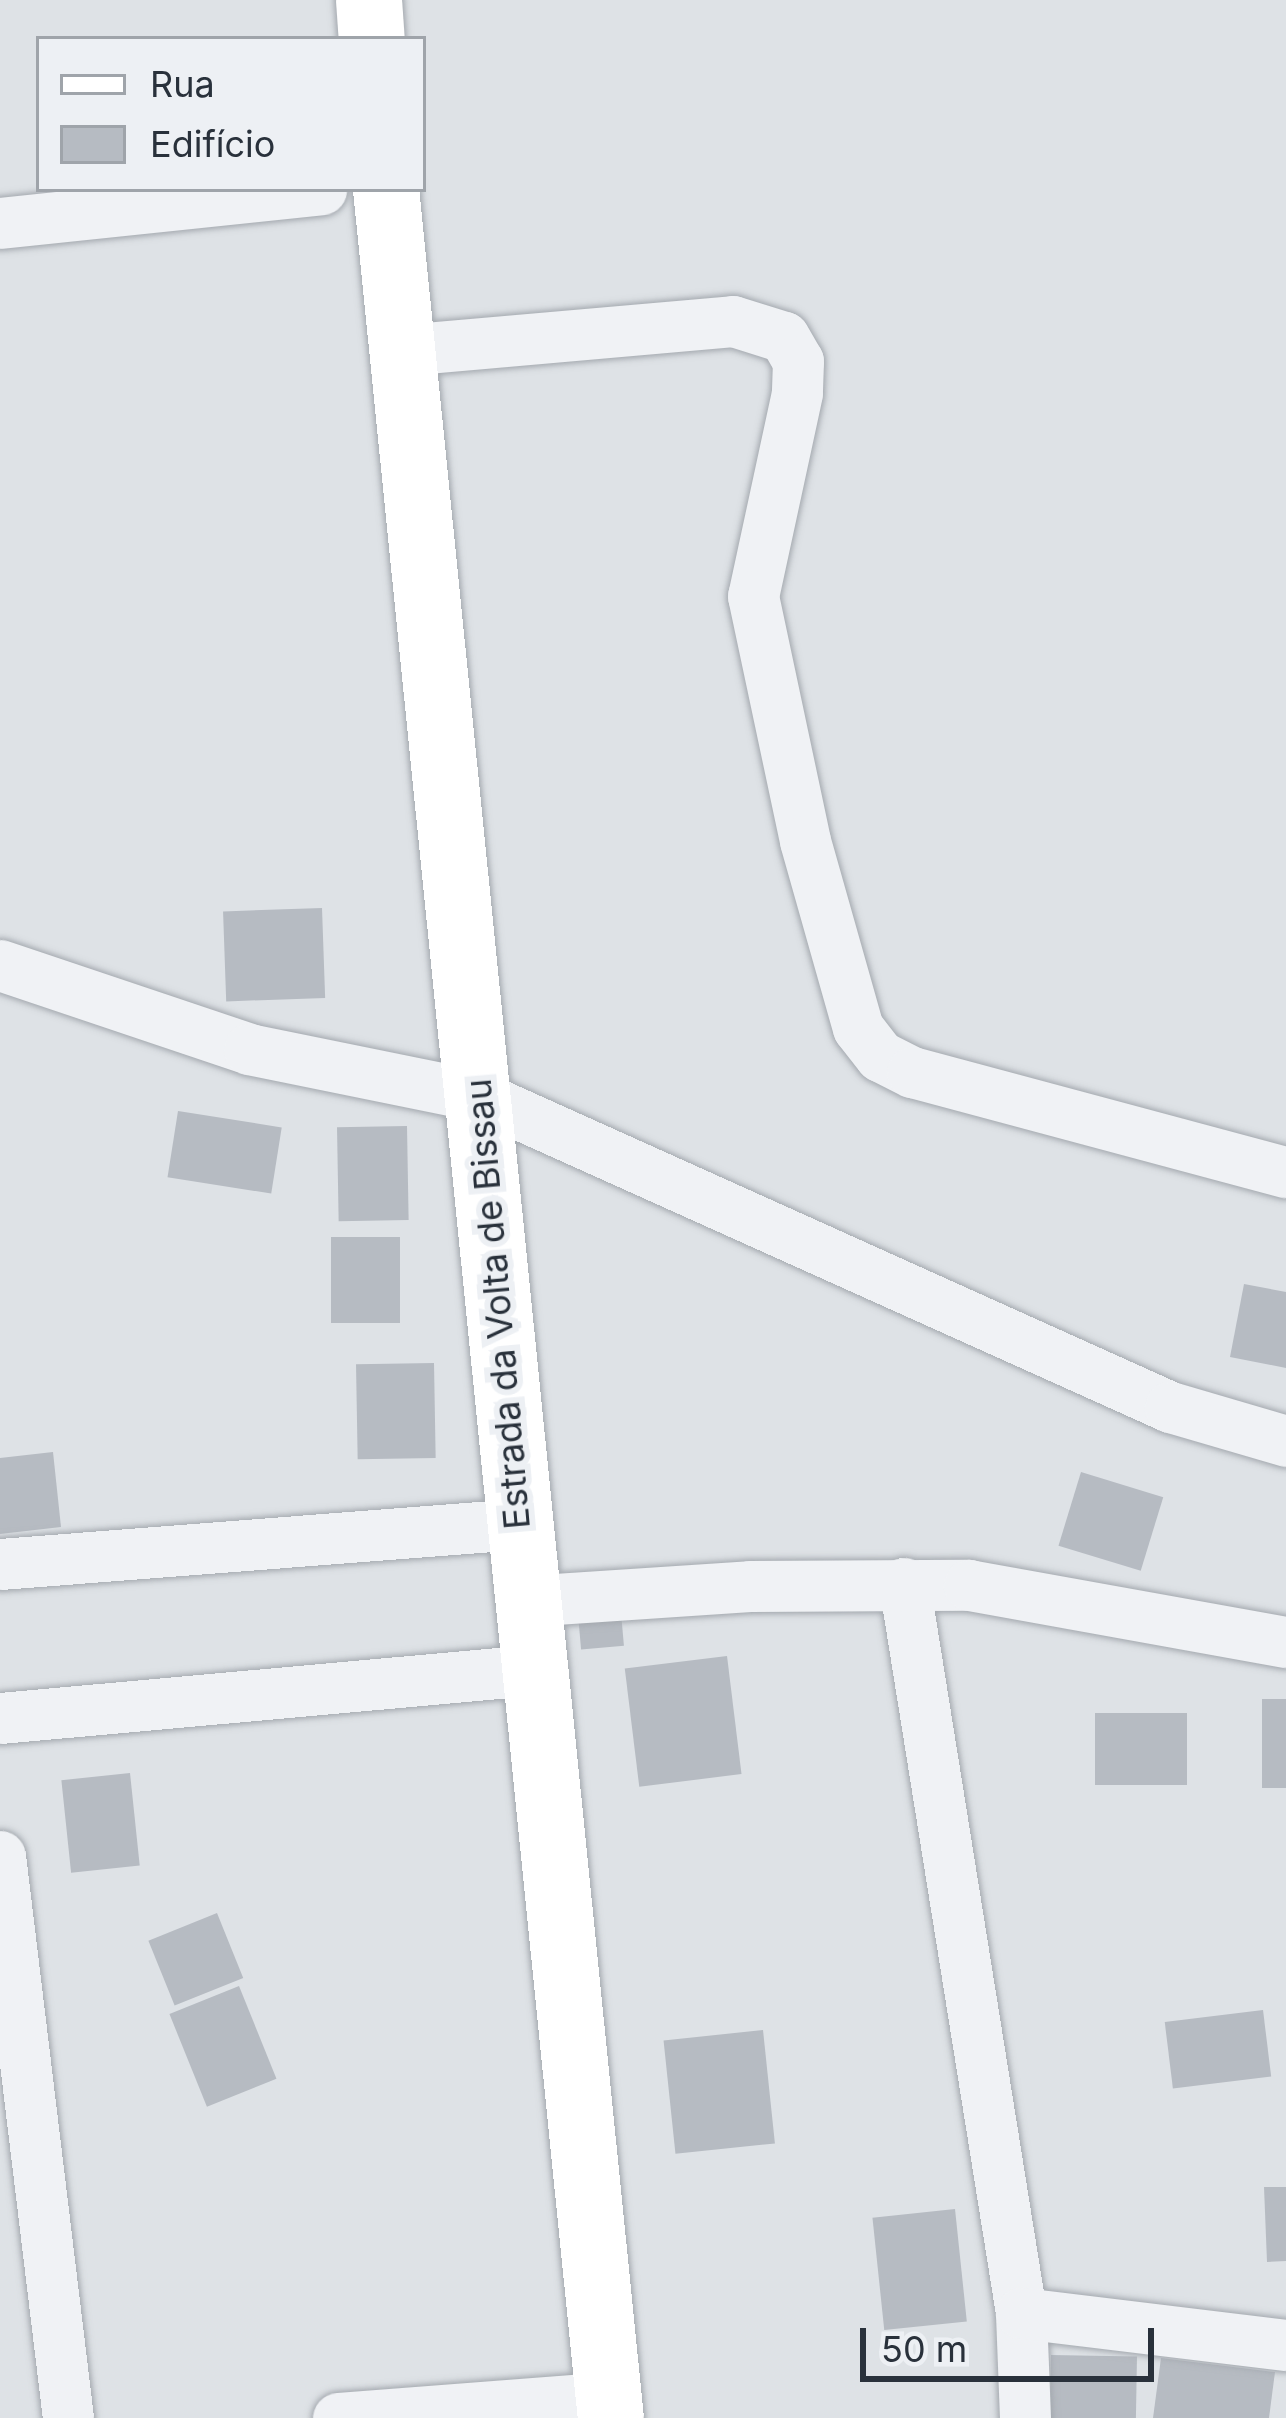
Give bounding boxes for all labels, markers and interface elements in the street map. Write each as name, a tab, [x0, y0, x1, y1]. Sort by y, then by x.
legend	[36, 36, 426, 192]
text: Rua	[150, 62, 215, 106]
text: Edifício	[150, 122, 275, 166]
street label: Estrada da Volta de Bissau	[457, 1077, 539, 1531]
scale bar	[866, 2304, 1160, 2378]
text: 50 m	[881, 2327, 967, 2371]

